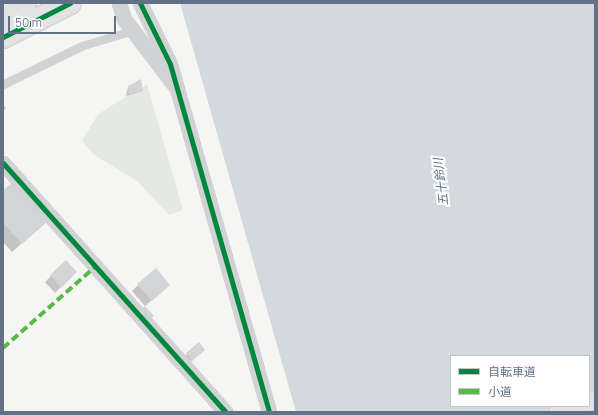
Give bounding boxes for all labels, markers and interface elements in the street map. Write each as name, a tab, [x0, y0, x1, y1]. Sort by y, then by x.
scale bar	[10, 8, 118, 34]
text: 50 m	[15, 14, 42, 31]
water label: 五十鈴川	[431, 157, 451, 207]
legend	[450, 355, 590, 407]
text: 自転車道	[488, 363, 536, 380]
text: 小道	[488, 383, 512, 400]

